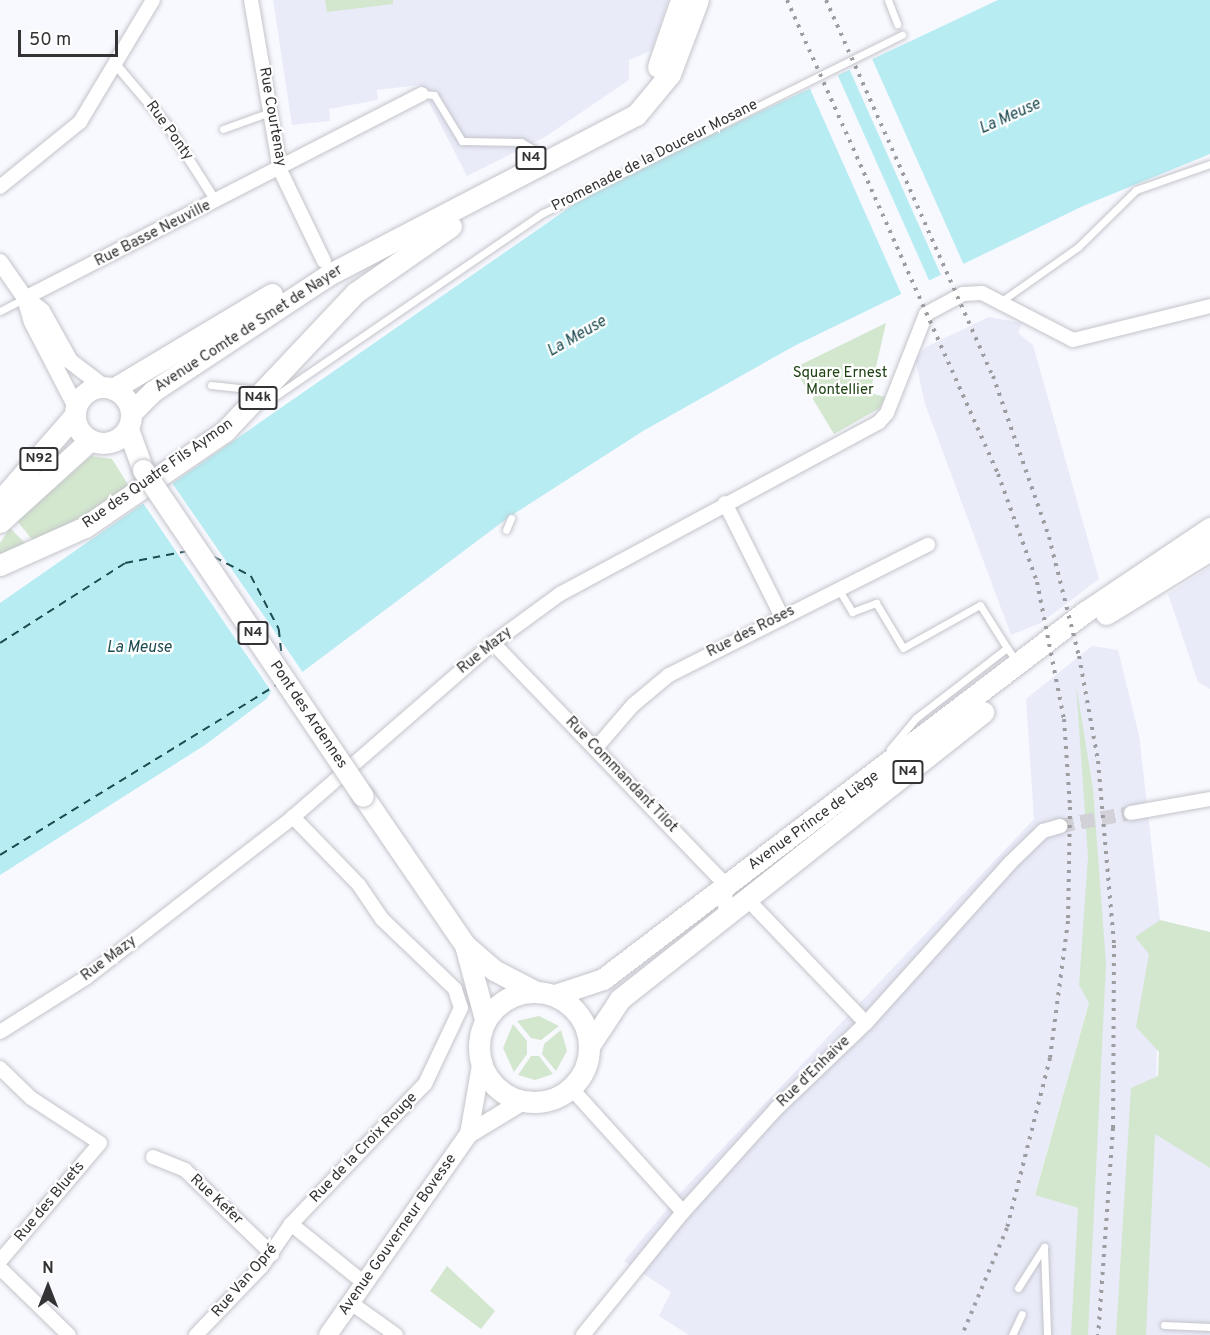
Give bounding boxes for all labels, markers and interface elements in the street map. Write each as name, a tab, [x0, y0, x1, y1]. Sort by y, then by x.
scale bar	[21, 18, 122, 56]
text: 50 m	[29, 29, 71, 52]
street label: Rue Courtenay	[254, 66, 290, 168]
water label: La Meuse	[976, 95, 1044, 139]
street label: Promenade de la Douceur Mosane	[549, 96, 761, 216]
street label: Rue Ponty	[141, 98, 197, 164]
road number: N4	[514, 147, 548, 169]
street label: Rue Basse Neuville	[92, 197, 214, 271]
street label: Avenue Comte de Smet de Nayer	[152, 261, 346, 397]
water label: La Meuse	[544, 312, 610, 362]
park label: Square Ernest Montellier	[793, 364, 887, 399]
road number: N4k	[238, 387, 278, 409]
street label: Rue des Quatre Fils Aymon	[79, 415, 237, 533]
road number: N92	[18, 448, 60, 470]
street label: Rue des Roses	[704, 602, 798, 662]
road number: N4	[236, 622, 270, 644]
street label: Rue Mazy	[454, 624, 516, 678]
water label: La Meuse	[106, 638, 172, 658]
street label: Pont des Ardennes	[265, 657, 351, 773]
street label: Rue Commandant Tilot	[561, 713, 681, 837]
road number: N4	[892, 761, 924, 783]
street label: Avenue Prince de Liège	[745, 767, 883, 875]
street label: Rue Mazy	[78, 932, 140, 986]
street label: Rue d'Enhaive	[774, 1033, 854, 1111]
street label: Rue de la Croix Rouge	[307, 1089, 421, 1207]
street label: Avenue Gouverneur Bovesse	[335, 1151, 461, 1319]
street label: Rue des Bluets	[11, 1158, 89, 1246]
street label: Rue Kefer	[186, 1171, 246, 1229]
street label: Rue Van Opré	[208, 1241, 282, 1321]
north arrow	[18, 1257, 78, 1317]
text: N	[42, 1259, 54, 1279]

